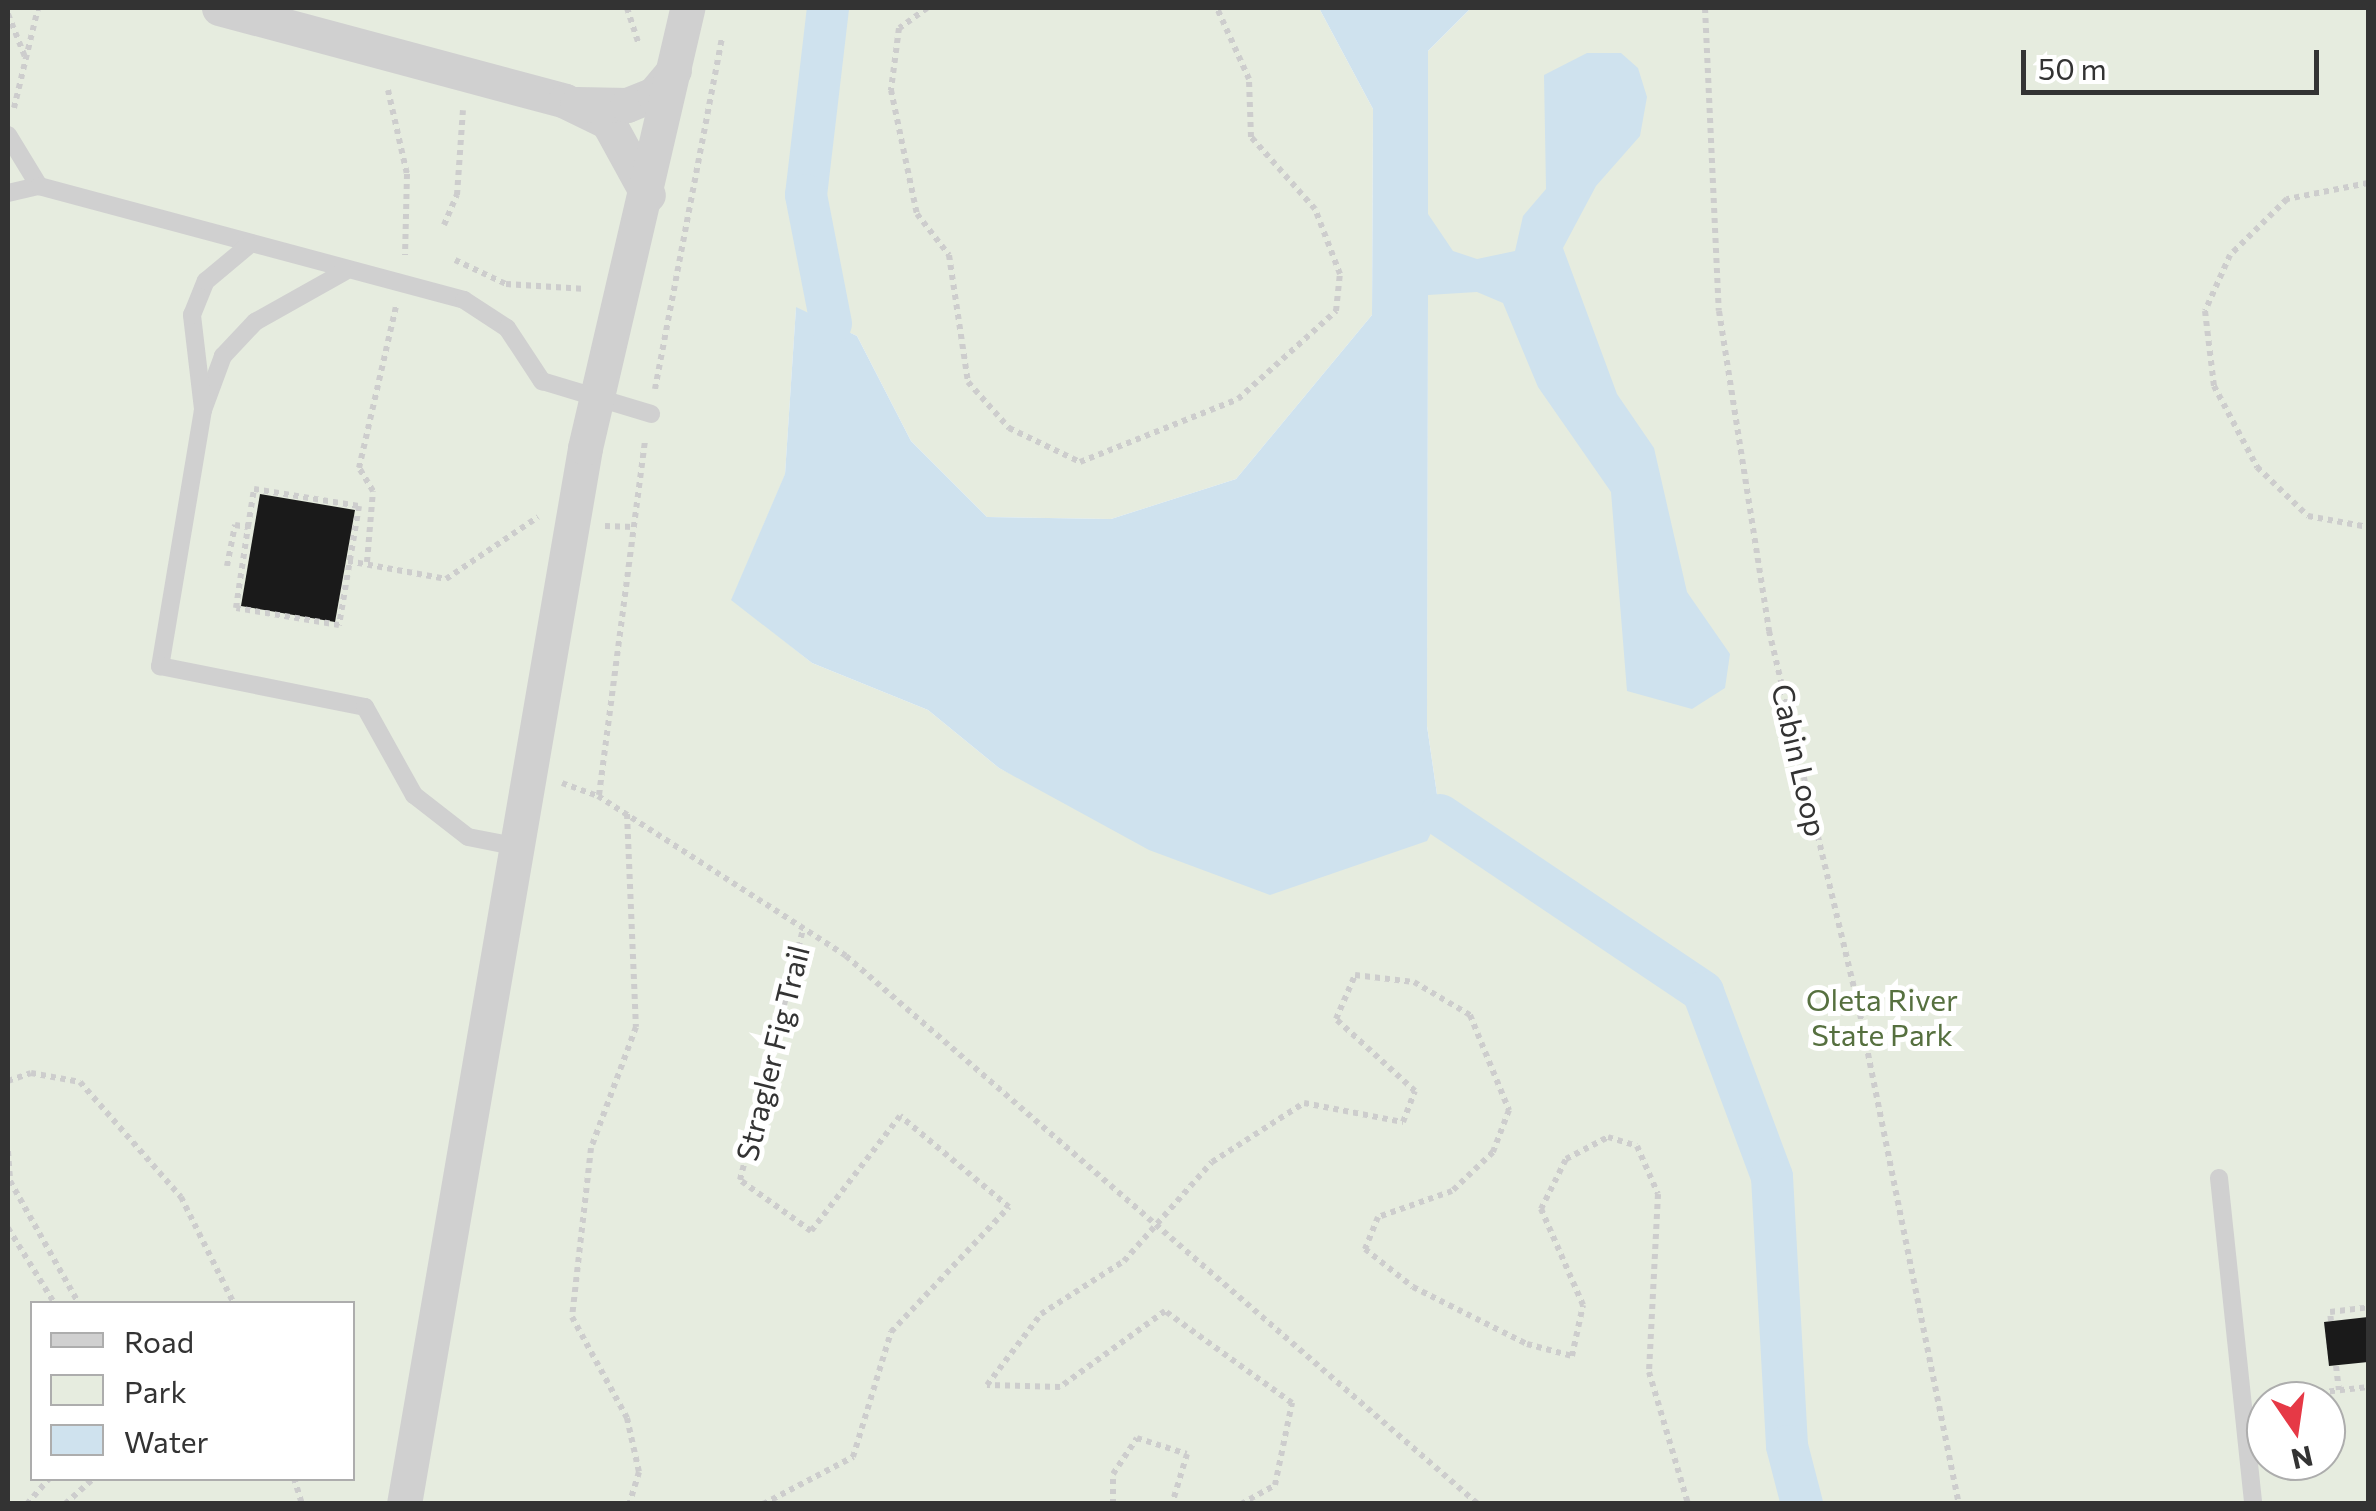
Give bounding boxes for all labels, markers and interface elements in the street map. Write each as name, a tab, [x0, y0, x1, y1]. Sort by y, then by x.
scale bar	[2026, 30, 2324, 92]
text: 50 m	[2038, 49, 2107, 86]
street label: Cabin Loop	[1765, 680, 1835, 840]
street label: Stragler Fig Trail	[728, 942, 816, 1164]
park label: Oleta River State Park	[1806, 981, 1958, 1052]
legend	[30, 1301, 355, 1481]
text: Road	[124, 1322, 194, 1359]
text: Park	[124, 1372, 187, 1409]
north arrow	[2246, 1381, 2346, 1481]
text: Water	[124, 1422, 209, 1459]
text: N	[2288, 1439, 2316, 1477]

